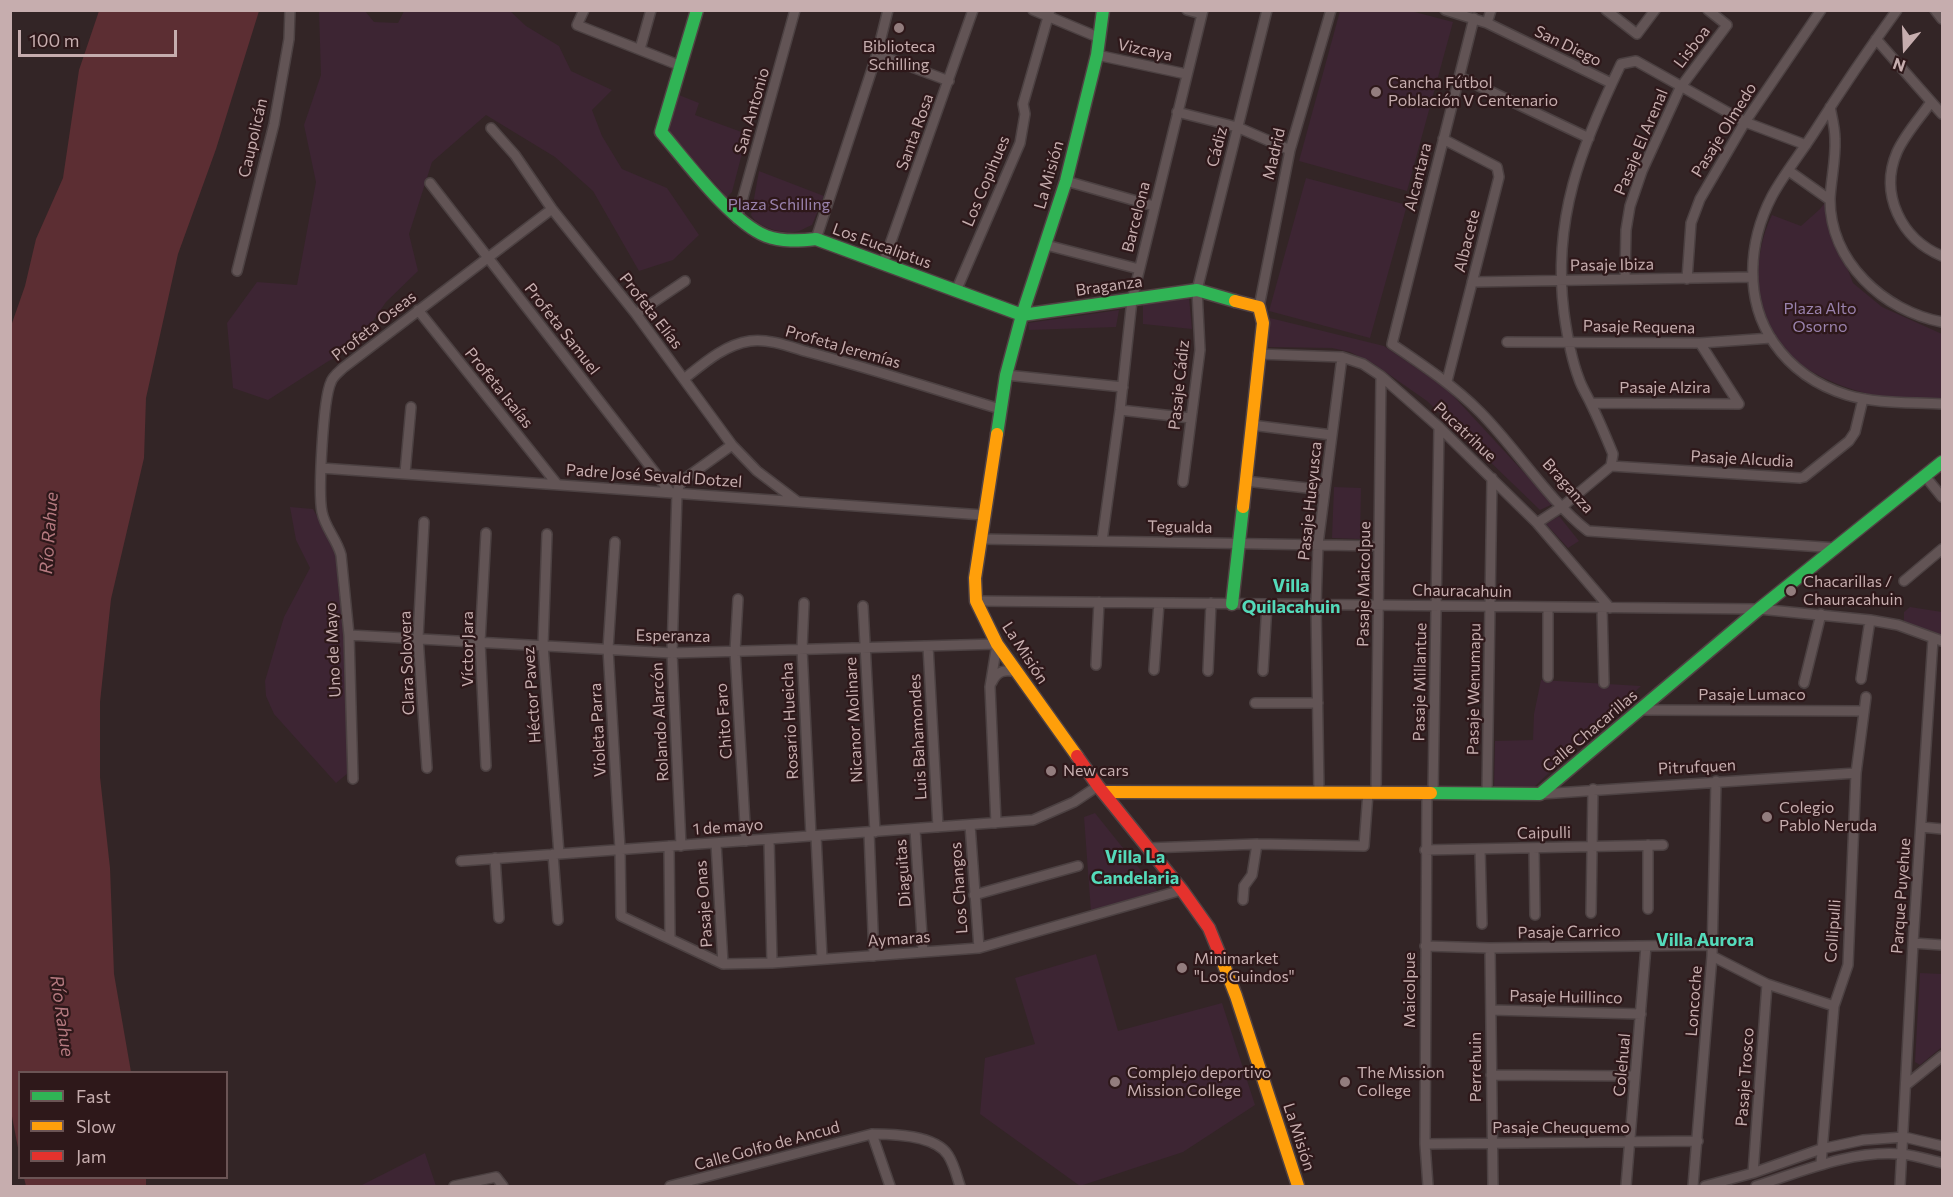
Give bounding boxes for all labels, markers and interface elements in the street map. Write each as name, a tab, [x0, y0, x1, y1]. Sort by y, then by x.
scale bar	[21, 18, 180, 56]
north arrow	[1875, 18, 1935, 78]
marker: Biblioteca Schilling	[892, 21, 906, 35]
street label: San Diego	[1531, 22, 1605, 70]
street label: Lisboa	[1670, 22, 1714, 72]
text: 100 m	[29, 29, 79, 51]
street label: Vizcaya	[1116, 35, 1174, 65]
place label: Biblioteca Schilling	[863, 37, 935, 75]
text: N	[1890, 55, 1908, 76]
street label: San Antonio	[731, 66, 773, 156]
place label: Cancha Fútbol Población V Centenario	[1388, 73, 1558, 111]
street label: Pasaje Olmedo	[1687, 79, 1761, 181]
marker: Cancha Fútbol Población V Centenario	[1369, 85, 1383, 99]
street label: Pasaje El Arenal	[1610, 86, 1672, 198]
street label: Santa Rosa	[892, 91, 938, 173]
street label: Caupolicán	[235, 96, 271, 180]
street label: Cádiz	[1203, 125, 1231, 169]
street label: Madrid	[1259, 126, 1289, 182]
street label: Los Copihues	[958, 133, 1014, 229]
street label: La Misión	[1030, 139, 1068, 211]
street label: Alcantara	[1400, 141, 1436, 213]
street label: Barcelona	[1118, 180, 1154, 254]
park label: Plaza Schilling	[728, 195, 830, 215]
street label: Albacete	[1450, 208, 1484, 274]
street label: Los Eucaliptus	[830, 219, 934, 273]
street label: Pasaje Ibiza	[1570, 255, 1654, 275]
street label: Profeta Elías	[615, 269, 687, 353]
street label: Braganza	[1074, 272, 1144, 300]
street label: Profeta Samuel	[520, 279, 604, 379]
street label: Profeta Oseas	[328, 287, 420, 365]
park label: Plaza Alto Osorno	[1784, 299, 1856, 337]
street label: Pasaje Requena	[1583, 316, 1695, 338]
street label: Profeta Jeremías	[783, 321, 903, 373]
street label: Pasaje Cádiz	[1165, 339, 1193, 431]
street label: Profeta Isaías	[461, 344, 537, 432]
street label: Pasaje Alzira	[1619, 378, 1711, 398]
street label: Pucatrihue	[1430, 398, 1500, 466]
street label: Pasaje Hueyusca	[1294, 441, 1326, 561]
street label: Pasaje Alcudia	[1690, 447, 1794, 471]
street label: Braganza	[1538, 455, 1598, 517]
street label: Padre José Sevald Dotzel	[565, 460, 743, 492]
water label: Río Rahue	[35, 491, 63, 575]
street label: Tegualda	[1147, 517, 1213, 537]
street label: Pasaje Maicolpue	[1353, 521, 1375, 647]
place label: Chacarillas / Chauracahuin	[1803, 572, 1903, 610]
district label: Villa Quilacahuin	[1242, 575, 1340, 618]
street label: Chauracahuin	[1412, 581, 1512, 601]
marker: Chacarillas / Chauracahuin	[1784, 584, 1798, 598]
street label: Uno de Mayo	[321, 602, 345, 698]
street label: Clara Solovera	[396, 611, 418, 715]
street label: Víctor Jara	[458, 611, 478, 687]
street label: La Misión	[998, 618, 1052, 688]
street label: Pasaje Millantue	[1409, 623, 1431, 741]
street label: Pasaje Wenumapu	[1463, 623, 1485, 755]
street label: Esperanza	[635, 626, 711, 646]
street label: Héctor Pavez	[519, 646, 545, 744]
street label: Nicanor Molinare	[841, 657, 867, 783]
street label: Rolando Alarcón	[647, 662, 673, 782]
street label: Rosario Hueicha	[777, 662, 803, 780]
street label: Luis Bahamondes	[905, 673, 931, 801]
street label: Violeta Parra	[586, 682, 610, 778]
street label: Chito Faro	[712, 682, 736, 760]
street label: Pasaje Lumaco	[1698, 685, 1806, 705]
street label: Calle Chacarillas	[1539, 686, 1641, 776]
street label: Pitrufquen	[1658, 755, 1736, 779]
place label: New cars	[1063, 761, 1129, 781]
marker: New cars	[1044, 764, 1058, 778]
place label: Colegio Pablo Neruda	[1779, 798, 1877, 836]
marker: Colegio Pablo Neruda	[1760, 810, 1774, 824]
street label: 1 de mayo	[692, 815, 764, 839]
street label: Caipulli	[1517, 823, 1571, 843]
street label: Parque Puyehue	[1887, 837, 1915, 955]
street label: Diaguitas	[891, 838, 915, 908]
street label: Los Changos	[946, 842, 972, 934]
district label: Villa La Candelaria	[1091, 846, 1179, 888]
street label: Pasaje Onas	[691, 860, 717, 948]
street label: Collipulli	[1821, 899, 1845, 963]
street label: Pasaje Carrico	[1517, 921, 1621, 943]
street label: Aymaras	[867, 927, 931, 951]
district label: Villa Aurora	[1656, 929, 1754, 951]
place label: Minimarket "Los Guindos"	[1194, 949, 1295, 987]
street label: Maicolpue	[1400, 952, 1420, 1028]
marker: Minimarket "Los Guindos"	[1175, 961, 1189, 975]
street label: Loncoche	[1682, 965, 1706, 1037]
water label: Río Rahue	[46, 974, 78, 1058]
street label: Pasaje Huillinco	[1509, 986, 1623, 1008]
street label: Pasaje Trosco	[1732, 1027, 1758, 1127]
street label: Perrehuin	[1466, 1032, 1486, 1102]
street label: Colehual	[1610, 1033, 1634, 1097]
place label: Complejo deportivo Mission College	[1127, 1063, 1271, 1101]
place label: The Mission College	[1357, 1063, 1445, 1101]
legend	[18, 1071, 228, 1179]
marker: Complejo deportivo Mission College	[1108, 1075, 1122, 1089]
marker: The Mission College	[1338, 1075, 1352, 1089]
text: Fast	[76, 1085, 111, 1107]
street label: La Misión	[1279, 1101, 1319, 1173]
text: Slow	[76, 1115, 116, 1137]
street label: Calle Golfo de Ancud	[692, 1117, 842, 1175]
street label: Pasaje Cheuquemo	[1492, 1118, 1630, 1138]
text: Jam	[76, 1145, 106, 1167]

